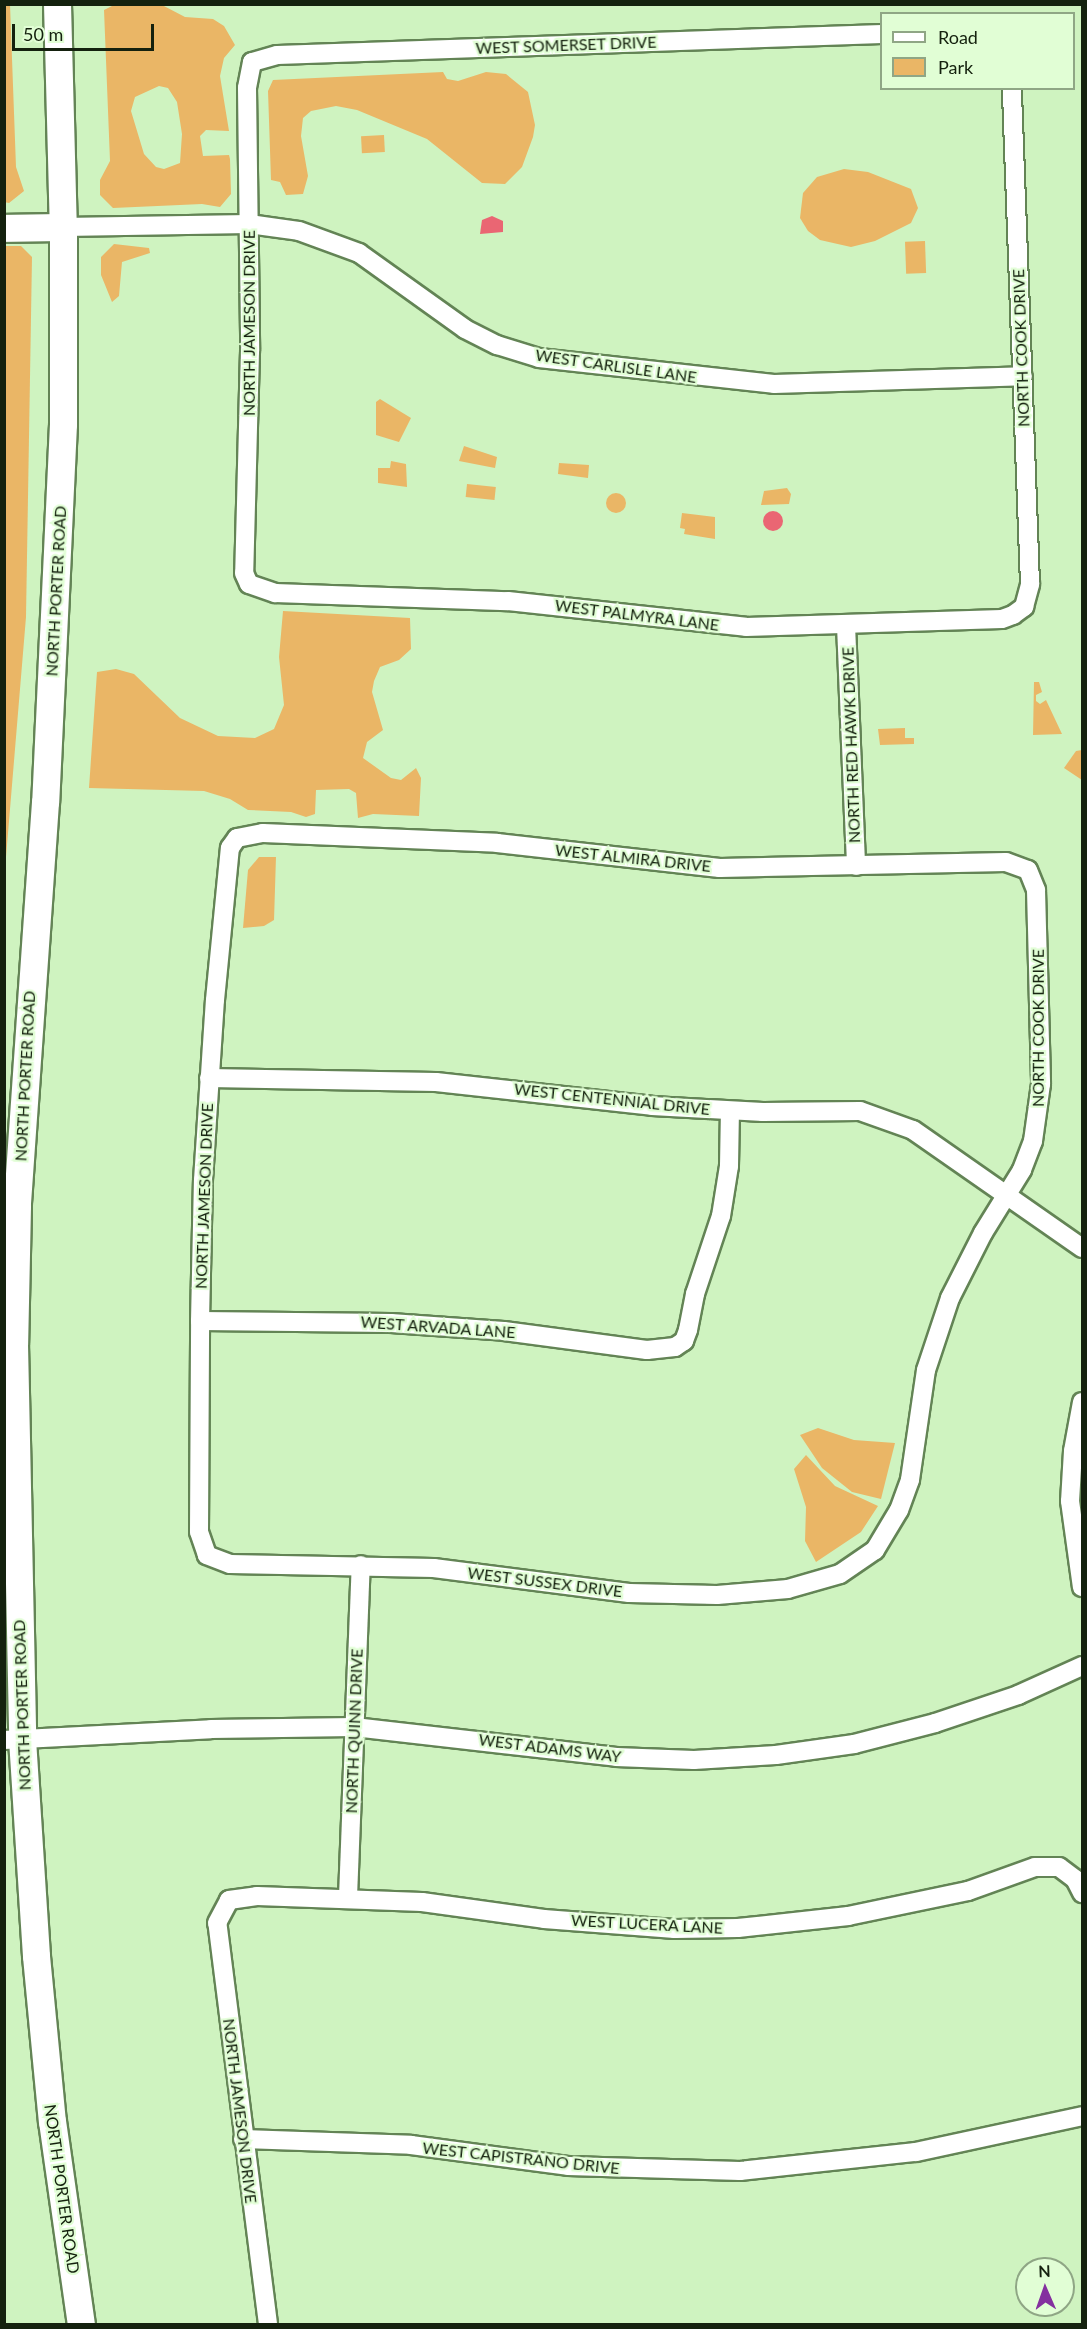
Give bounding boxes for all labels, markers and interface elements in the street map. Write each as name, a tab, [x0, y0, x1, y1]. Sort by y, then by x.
scale bar	[15, 12, 158, 50]
legend	[880, 12, 1075, 90]
text: 50 m	[23, 23, 63, 45]
text: Road	[938, 26, 978, 48]
street label: WEST SOMERSET DRIVE	[475, 32, 657, 58]
text: Park	[938, 56, 973, 78]
street label: NORTH JAMESON DRIVE	[239, 230, 259, 416]
street label: NORTH COOK DRIVE	[1009, 269, 1033, 427]
street label: WEST CARLISLE LANE	[534, 345, 698, 387]
street label: NORTH PORTER ROAD	[42, 505, 70, 677]
street label: WEST PALMYRA LANE	[553, 595, 721, 635]
street label: NORTH RED HAWK DRIVE	[838, 647, 864, 843]
street label: WEST ALMIRA DRIVE	[553, 840, 713, 876]
street label: NORTH COOK DRIVE	[1028, 949, 1048, 1107]
street label: NORTH PORTER ROAD	[11, 990, 39, 1162]
street label: WEST CENTENNIAL DRIVE	[513, 1079, 711, 1119]
street label: NORTH JAMESON DRIVE	[191, 1102, 217, 1290]
street label: WEST ARVADA LANE	[359, 1312, 517, 1342]
street label: WEST SUSSEX DRIVE	[466, 1563, 624, 1601]
street label: NORTH PORTER ROAD	[9, 1619, 35, 1791]
street label: NORTH QUINN DRIVE	[342, 1648, 366, 1814]
street label: WEST ADAMS WAY	[477, 1730, 623, 1766]
street label: WEST LUCERA LANE	[570, 1910, 724, 1938]
street label: NORTH JAMESON DRIVE	[219, 2017, 261, 2205]
street label: NORTH PORTER ROAD	[41, 2103, 83, 2275]
street label: WEST CAPISTRANO DRIVE	[421, 2138, 621, 2178]
north arrow	[1015, 2257, 1075, 2317]
text: N	[1038, 2261, 1051, 2280]

